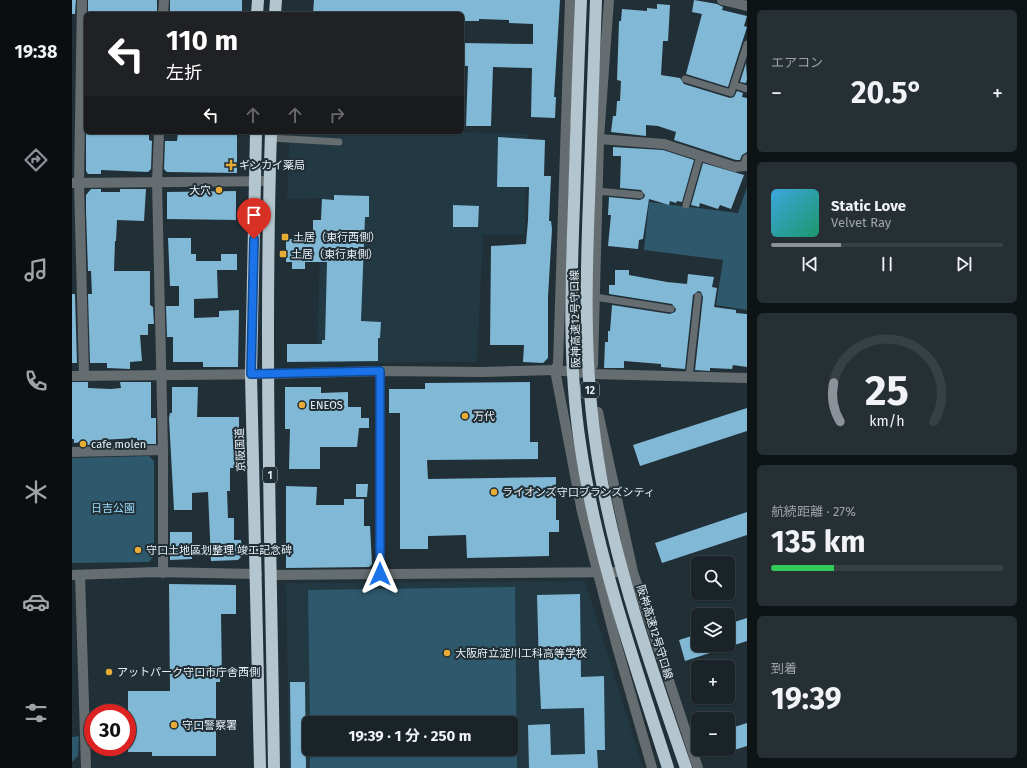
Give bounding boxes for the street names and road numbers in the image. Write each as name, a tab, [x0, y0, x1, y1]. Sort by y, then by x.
street label: 阪神高速12号守口線	[568, 270, 583, 368]
road number: 12	[581, 382, 599, 398]
street label: 京阪国道	[233, 428, 248, 472]
road number: 1	[263, 467, 277, 483]
street label: 阪神高速12号守口線	[634, 583, 675, 681]

